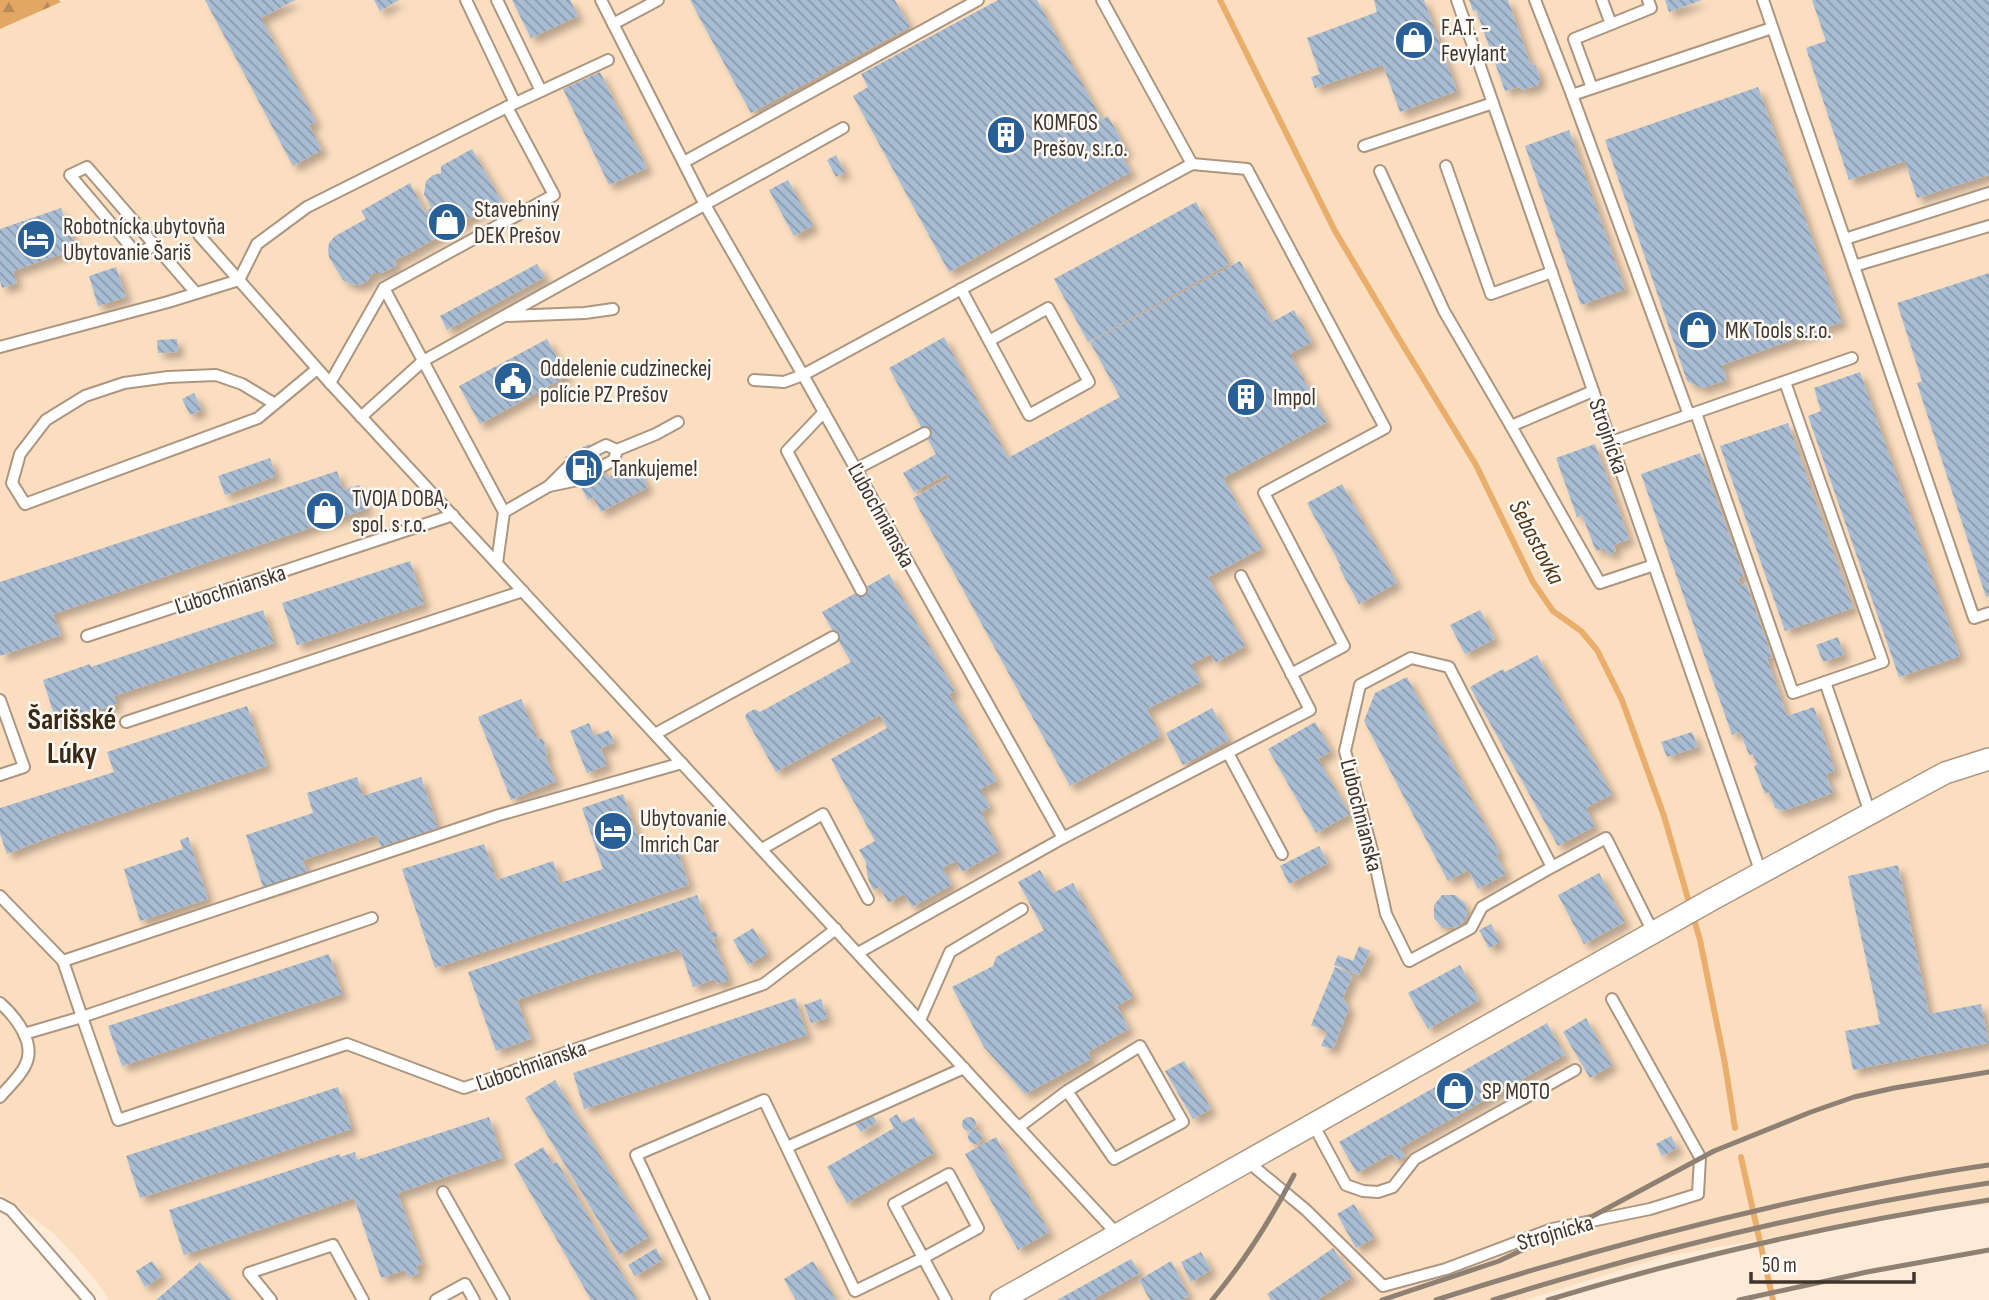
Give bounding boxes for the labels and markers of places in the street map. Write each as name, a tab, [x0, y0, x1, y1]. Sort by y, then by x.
place label: F.A.T. - Fevylant	[1441, 14, 1506, 68]
shop icon: F.A.T. - Fevylant	[1393, 19, 1435, 61]
place label: KOMFOS Prešov, s.r.o.	[1033, 109, 1128, 163]
building icon: KOMFOS Prešov, s.r.o.	[985, 114, 1027, 156]
place label: Stavebniny DEK Prešov	[474, 196, 561, 250]
shop icon: Stavebniny DEK Prešov	[426, 201, 468, 243]
place label: Robotnícka ubytovňa Ubytovanie Šariš	[63, 213, 225, 267]
hotel icon: Robotnícka ubytovňa Ubytovanie Šariš	[15, 218, 57, 260]
shop icon: MK Tools s.r.o.	[1677, 309, 1719, 351]
place label: MK Tools s.r.o.	[1725, 317, 1832, 345]
place label: Oddelenie cudzineckej polície PZ Prešov	[540, 355, 711, 409]
public building icon: Oddelenie cudzineckej polície PZ Prešov	[492, 360, 534, 402]
building icon: Impol	[1225, 376, 1267, 418]
place label: Impol	[1273, 384, 1316, 412]
fuel station icon: Tankujeme!	[563, 447, 605, 489]
place label: Tankujeme!	[611, 455, 698, 483]
place label: TVOJA DOBA, spol. s r.o.	[352, 485, 448, 539]
shop icon: TVOJA DOBA, spol. s r.o.	[304, 490, 346, 532]
place label: Ubytovanie Imrich Car	[640, 805, 727, 859]
hotel icon: Ubytovanie Imrich Car	[592, 810, 634, 852]
shop icon: SP MOTO	[1434, 1070, 1476, 1112]
place label: SP MOTO	[1482, 1078, 1550, 1106]

